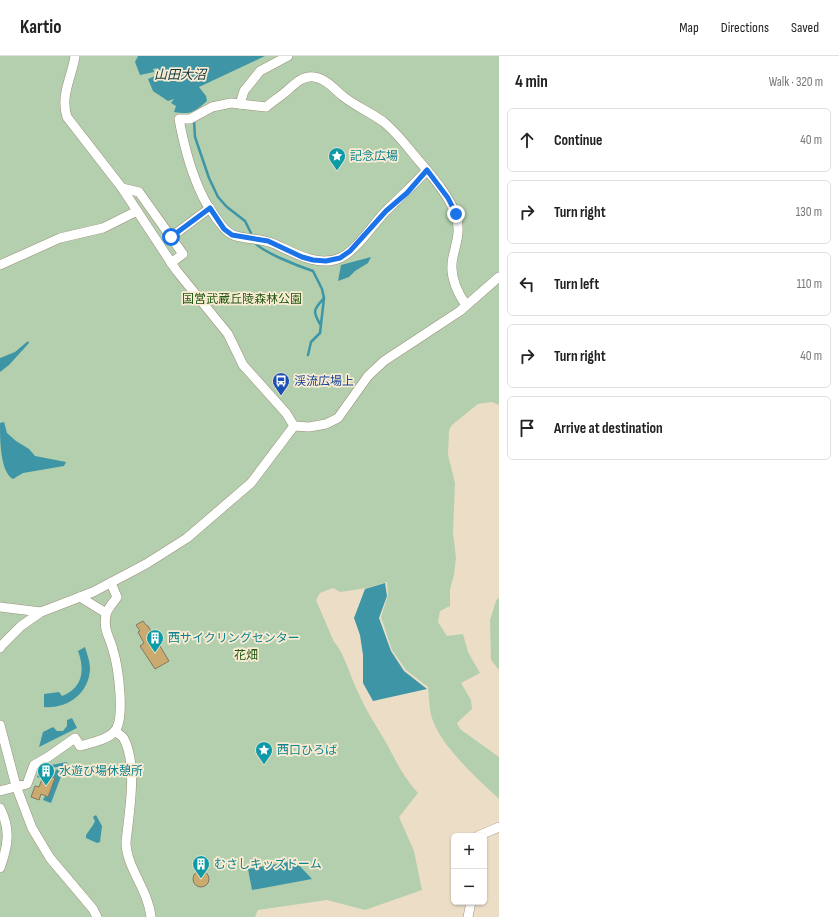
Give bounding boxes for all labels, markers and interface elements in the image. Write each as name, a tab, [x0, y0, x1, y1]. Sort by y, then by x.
text: Kartio	[20, 16, 62, 39]
text: Map	[679, 19, 699, 36]
text: Directions	[721, 19, 769, 36]
text: Saved	[791, 19, 819, 36]
water label: 山田大沼	[154, 67, 208, 83]
text: 4 min	[515, 72, 548, 92]
text: Walk · 320 m	[769, 74, 823, 90]
icon: ahead	[516, 129, 538, 151]
text: Continue	[554, 131, 603, 150]
text: 40 m	[800, 132, 822, 148]
place icon: 記念広場	[327, 146, 347, 171]
place label: 記念広場	[350, 149, 398, 164]
icon: right	[516, 201, 538, 223]
text: Turn right	[554, 203, 606, 222]
text: 130 m	[796, 204, 822, 220]
route end	[447, 205, 465, 223]
route start	[162, 228, 180, 246]
icon: left	[516, 273, 538, 295]
text: Turn left	[554, 275, 599, 294]
text: 110 m	[797, 276, 822, 292]
park label: 国営武蔵丘陵森林公園	[182, 292, 302, 307]
icon: right	[516, 345, 538, 367]
text: Turn right	[554, 347, 606, 366]
text: 40 m	[800, 348, 822, 364]
bus stop icon: 渓流広場上	[271, 371, 291, 396]
place label: 渓流広場上	[294, 374, 354, 389]
icon: arrive	[516, 417, 538, 439]
text: Arrive at destination	[554, 419, 663, 438]
building icon: 西サイクリングセンター	[145, 628, 165, 653]
place label: 西サイクリングセンター	[168, 631, 300, 646]
park label: 花畑	[234, 648, 258, 663]
place icon: 西口ひろば	[254, 740, 274, 765]
place label: 西口ひろば	[277, 743, 337, 758]
building icon: 水遊び場休憩所	[36, 761, 56, 786]
place label: 水遊び場休憩所	[59, 764, 143, 779]
map controls	[451, 833, 487, 905]
button: +	[451, 833, 487, 869]
building icon: むさしキッズドーム	[191, 854, 211, 879]
place label: むさしキッズドーム	[214, 857, 322, 872]
button: −	[451, 869, 487, 905]

